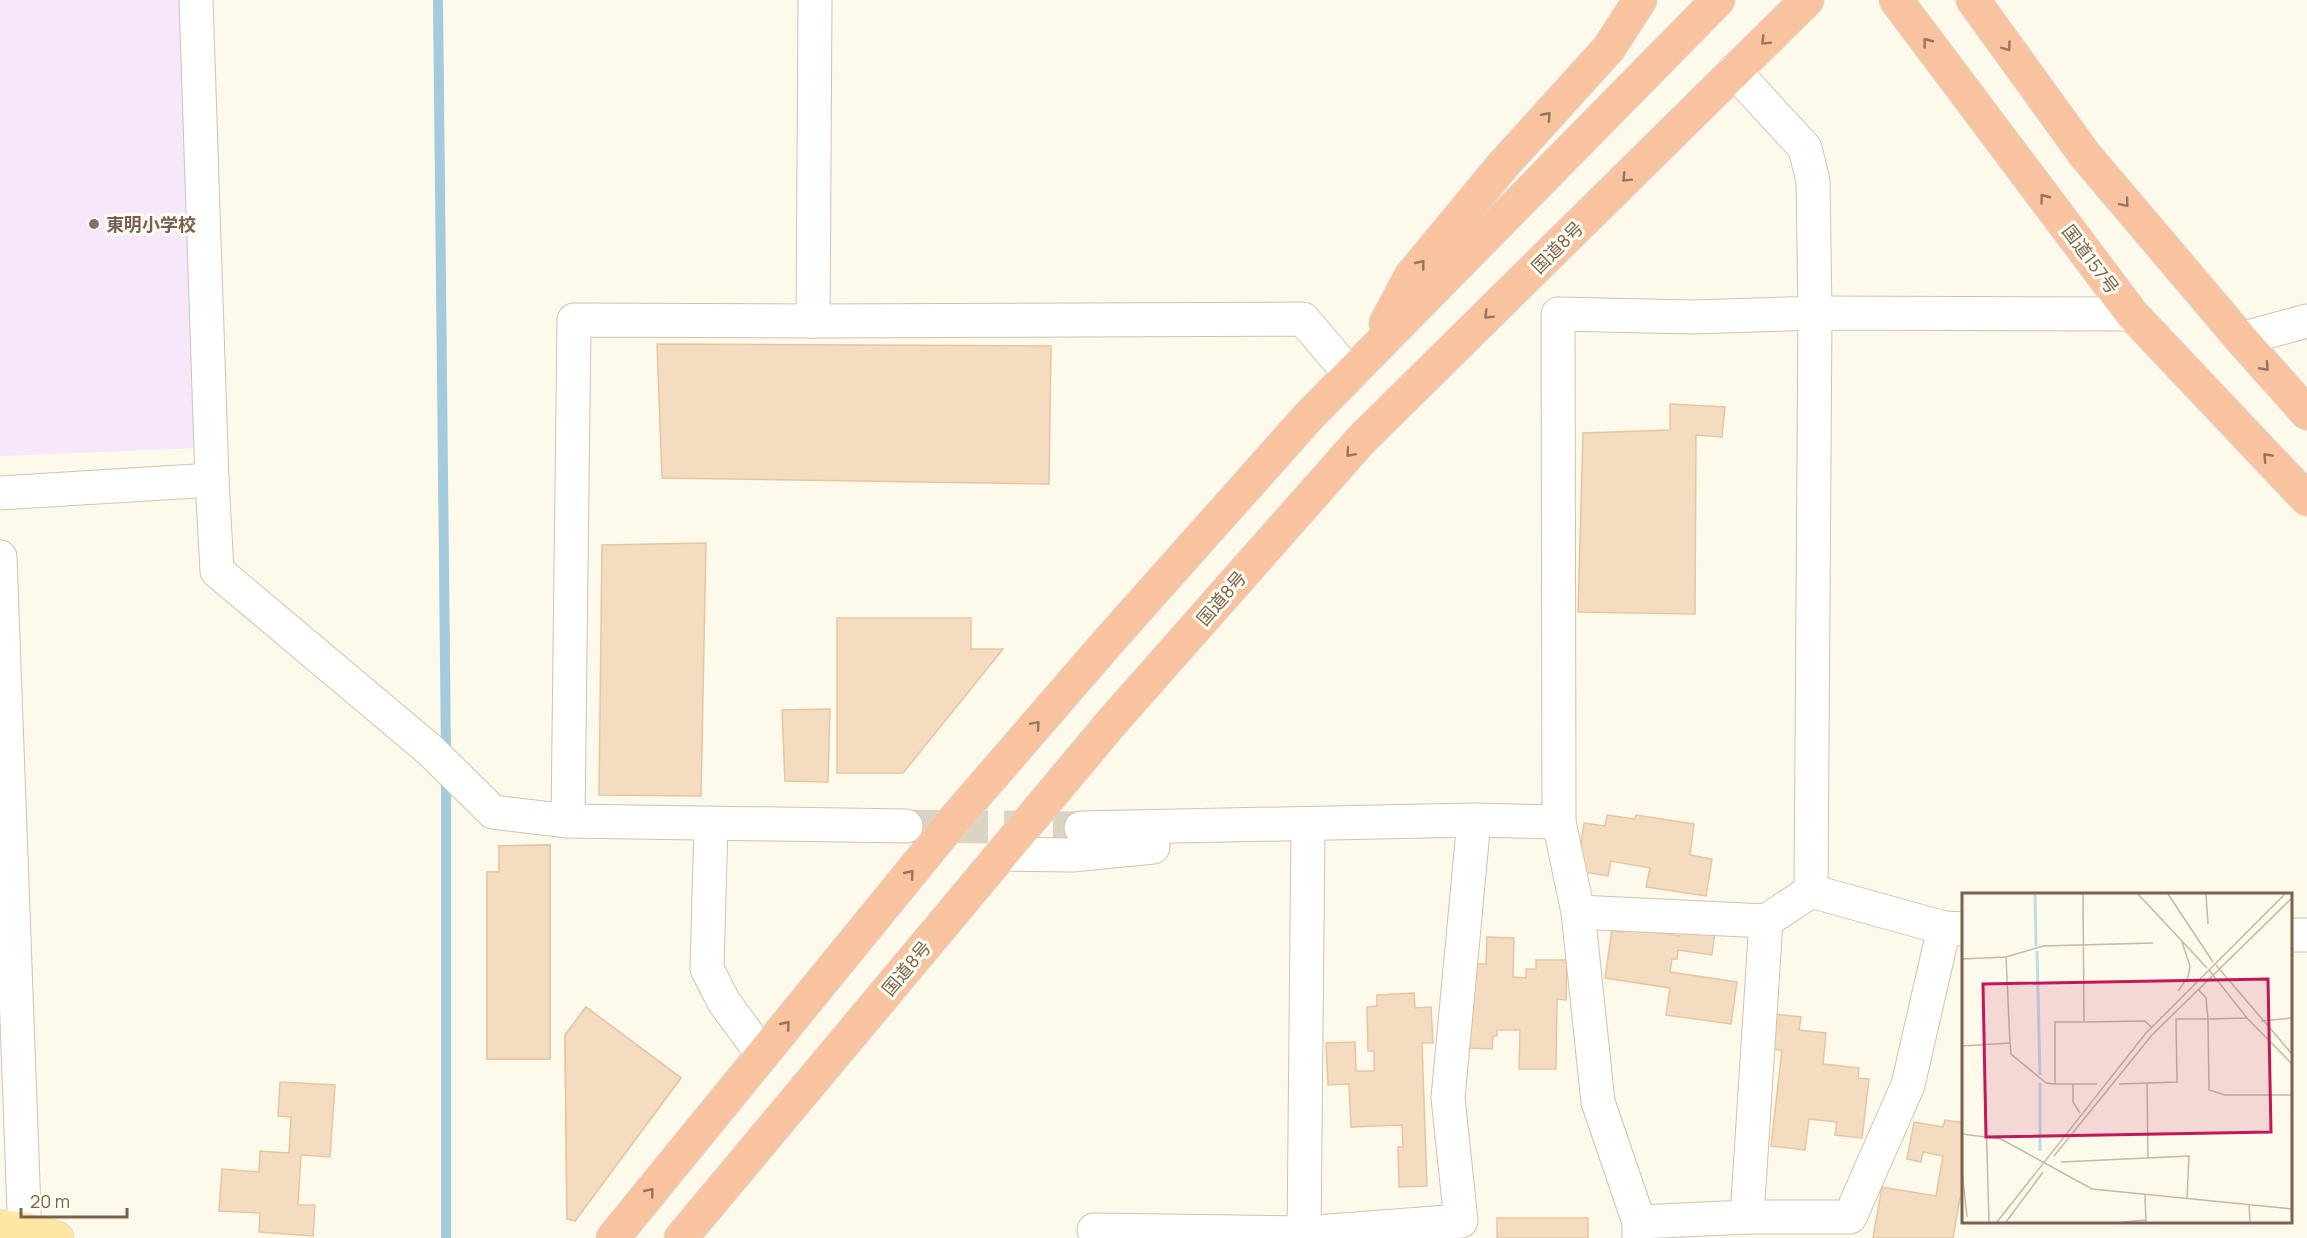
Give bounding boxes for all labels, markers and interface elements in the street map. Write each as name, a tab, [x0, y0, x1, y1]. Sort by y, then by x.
one-way arrow	[1762, 34, 1772, 45]
one-way arrow	[1923, 38, 1934, 49]
one-way arrow	[2000, 41, 2011, 52]
one-way arrow	[1540, 112, 1551, 122]
one-way arrow	[1623, 171, 1633, 182]
one-way arrow	[2041, 193, 2052, 204]
one-way arrow	[2118, 196, 2129, 207]
place label: 東明小学校	[106, 212, 196, 236]
street label: 国道8号	[1526, 216, 1588, 278]
marker: 東明小学校	[87, 217, 101, 231]
street label: 国道157号	[2057, 220, 2125, 298]
one-way arrow	[1413, 260, 1424, 271]
one-way arrow	[1484, 308, 1494, 319]
one-way arrow	[2258, 360, 2269, 371]
one-way arrow	[1346, 446, 1357, 457]
one-way arrow	[2263, 453, 2274, 463]
street label: 国道8号	[1191, 566, 1251, 630]
one-way arrow	[1029, 721, 1040, 732]
one-way arrow	[902, 870, 913, 881]
inset map	[1962, 893, 2292, 1223]
street label: 国道8号	[876, 936, 936, 1000]
one-way arrow	[779, 1021, 790, 1032]
scale bar	[21, 1181, 128, 1219]
one-way arrow	[642, 1188, 653, 1199]
text: 20 m	[30, 1189, 70, 1213]

